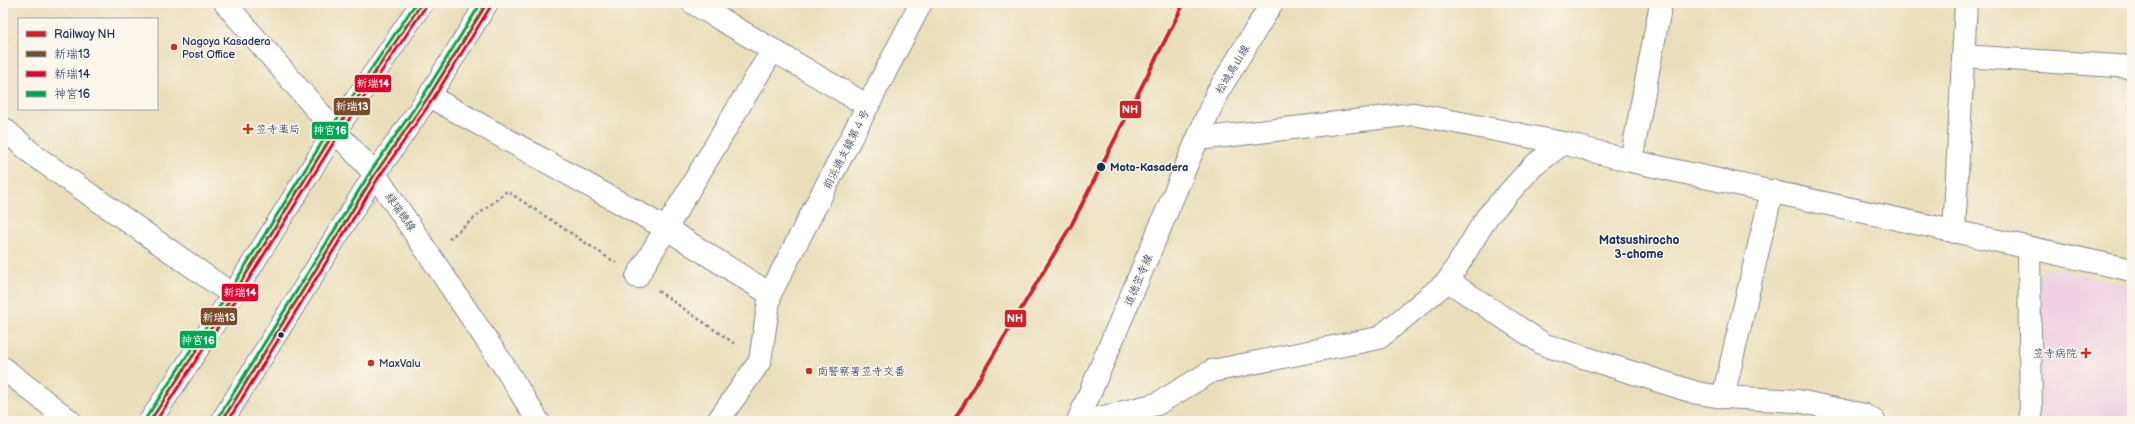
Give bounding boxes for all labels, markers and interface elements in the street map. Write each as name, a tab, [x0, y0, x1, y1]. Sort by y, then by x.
legend	[18, 18, 158, 110]
text: Railway NH	[54, 27, 115, 42]
place label: Nagoya Kasadera Post Office	[182, 35, 271, 61]
marker: Nagoya Kasadera Post Office	[169, 42, 179, 52]
street label: 松城鳥山線	[1213, 42, 1252, 96]
text: 新瑞13	[54, 47, 90, 62]
text: 新瑞14	[54, 67, 91, 82]
line badge: 新瑞14	[354, 74, 392, 93]
text: 新瑞14	[356, 77, 390, 90]
text: 神宮16	[54, 87, 90, 102]
line badge: 新瑞13	[333, 97, 371, 116]
text: 新瑞13	[335, 100, 369, 113]
line badge: NH	[1119, 100, 1142, 119]
text: NH	[1122, 103, 1138, 116]
street label: 前浜通支線第４号	[821, 107, 872, 191]
line badge: 神宮16	[311, 121, 349, 140]
place label: 笠寺薬局	[256, 123, 300, 136]
marker: 笠寺薬局	[243, 124, 253, 134]
text: 神宮16	[313, 124, 347, 137]
marker: Moto-Kasadera	[1095, 161, 1107, 173]
place label: Moto-Kasadera	[1110, 161, 1188, 174]
street label: 緑瑞穂線	[383, 191, 419, 234]
district label: Matsushirocho 3-chome	[1599, 233, 1679, 262]
street label: 道徳笠寺線	[1122, 252, 1155, 308]
line badge: 新瑞14	[221, 283, 259, 302]
text: 新瑞14	[223, 286, 257, 299]
line badge: 新瑞13	[200, 307, 238, 326]
line badge: NH	[1004, 309, 1027, 328]
text: 新瑞13	[202, 311, 236, 324]
text: NH	[1007, 312, 1023, 325]
line badge: 神宮16	[179, 330, 217, 349]
unlabelled marker	[276, 330, 286, 340]
text: 神宮16	[181, 334, 215, 347]
place label: 笠寺病院	[2033, 347, 2077, 360]
marker: 笠寺病院	[2080, 347, 2092, 359]
place label: MaxValu	[379, 357, 421, 370]
marker: MaxValu	[366, 358, 376, 368]
place label: 南警察署笠寺交番	[817, 365, 905, 378]
marker: 南警察署笠寺交番	[804, 366, 814, 376]

